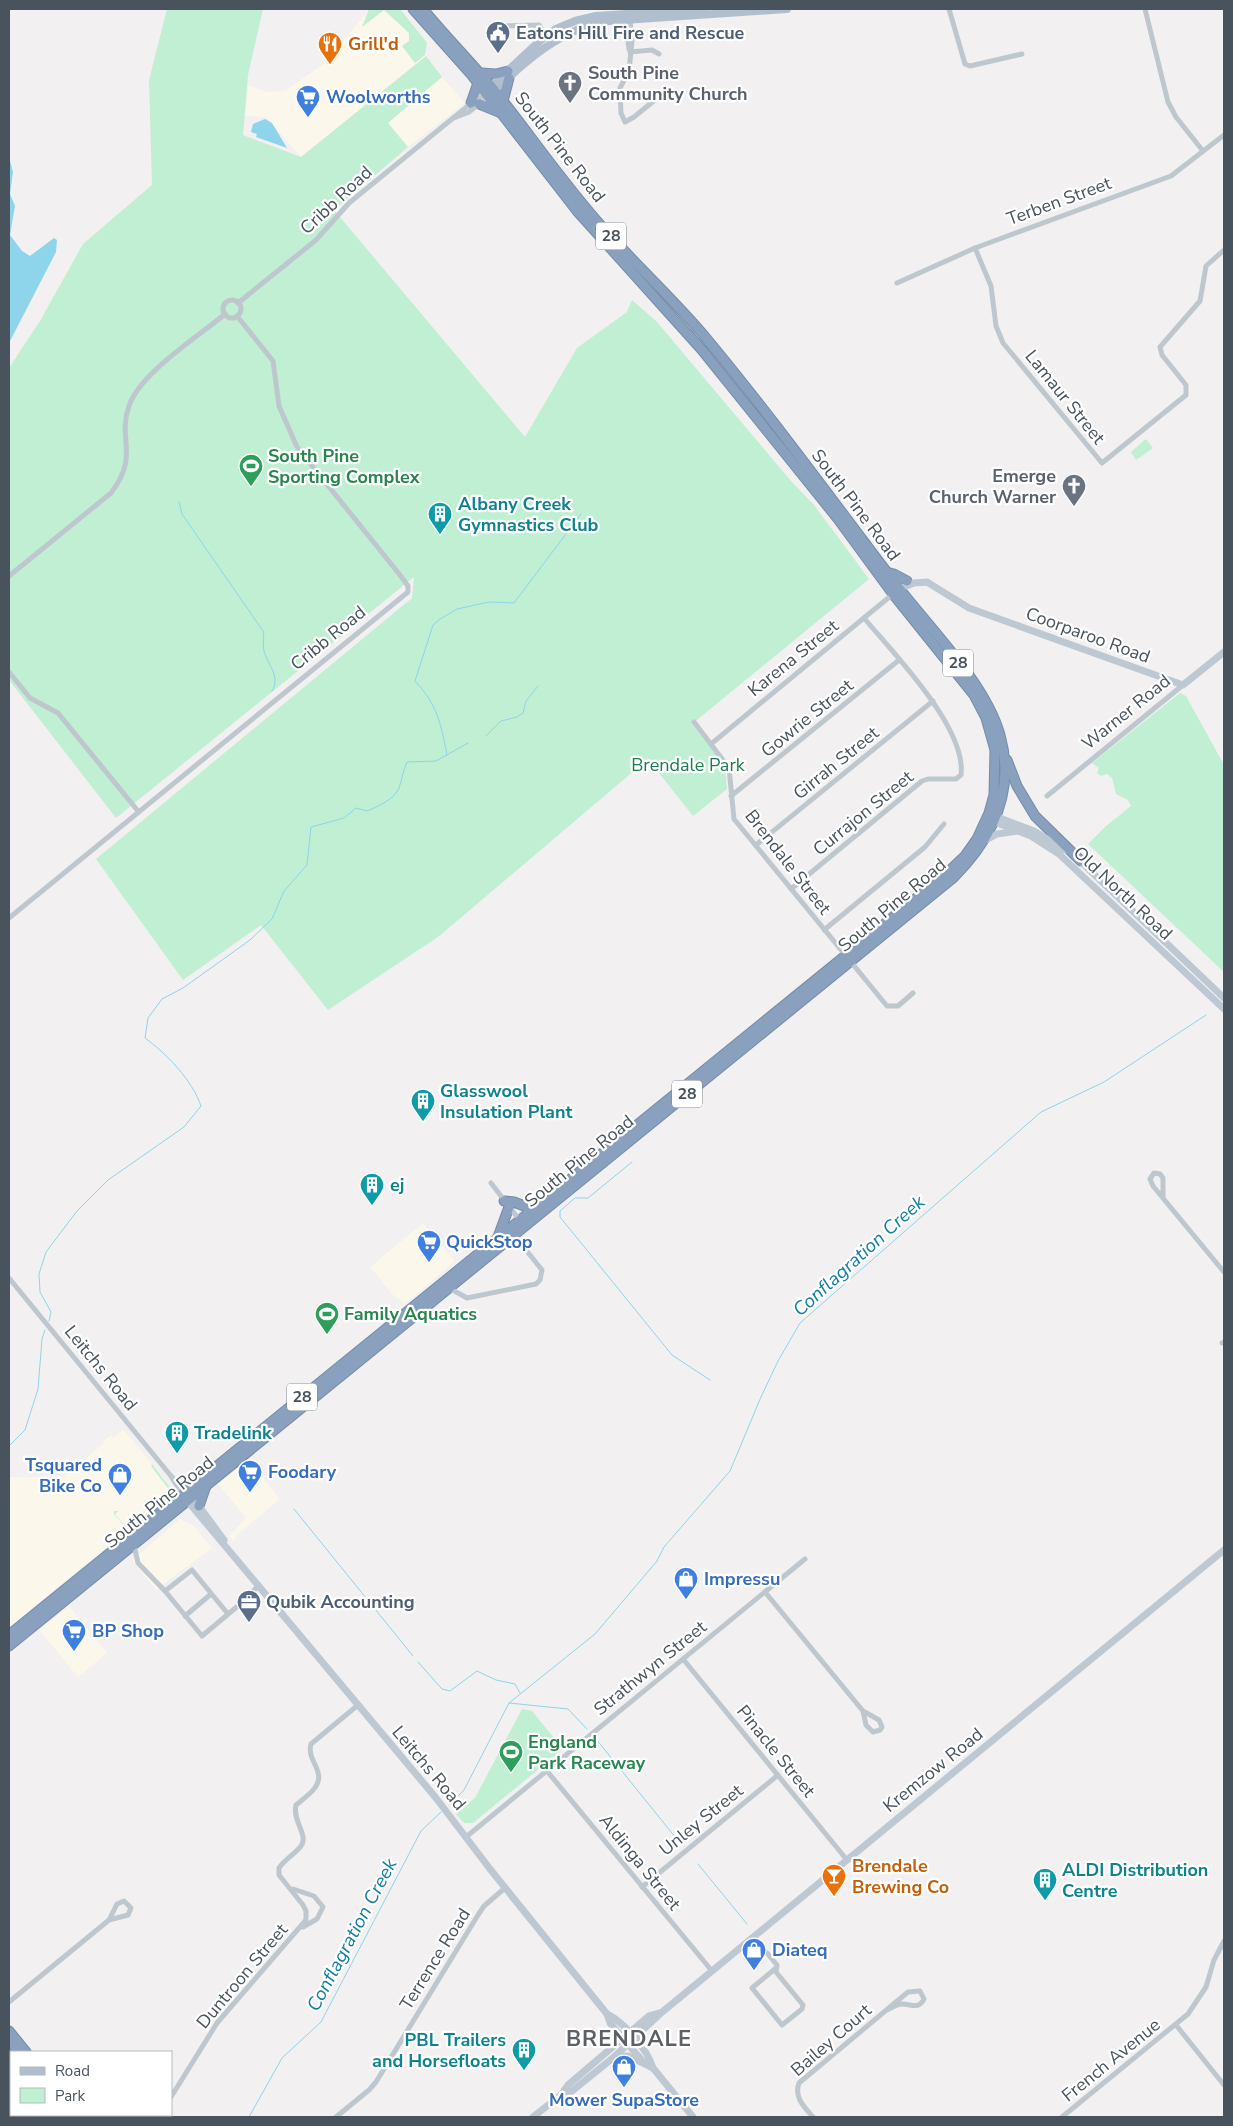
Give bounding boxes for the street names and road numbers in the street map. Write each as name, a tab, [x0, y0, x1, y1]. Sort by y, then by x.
street label: South Pine Road	[509, 87, 611, 207]
street label: Cribb Road	[295, 160, 377, 240]
street label: Terben Street	[1003, 171, 1115, 231]
road number: 28	[596, 222, 626, 250]
street label: Lamaur Street	[1020, 345, 1111, 450]
street label: South Pine Road	[806, 444, 906, 566]
street label: Cribb Road	[285, 600, 371, 676]
street label: Coorparoo Road	[1022, 601, 1154, 669]
street label: Karena Street	[743, 614, 844, 702]
road number: 28	[943, 650, 973, 676]
street label: Warner Road	[1077, 669, 1175, 755]
street label: Gowrie Street	[756, 673, 859, 763]
street label: Girrah Street	[788, 721, 884, 805]
street label: Currajon Street	[808, 765, 919, 861]
street label: Brendale Street	[739, 805, 837, 920]
street label: Old North Road	[1068, 841, 1178, 945]
street label: South Pine Road	[833, 853, 951, 957]
road number: 28	[672, 1080, 702, 1108]
street label: South Pine Road	[519, 1109, 639, 1213]
street label: Leitchs Road	[59, 1320, 143, 1416]
road number: 28	[287, 1384, 317, 1410]
street label: South Pine Road	[99, 1450, 219, 1554]
street label: Strathwyn Street	[589, 1615, 712, 1721]
street label: Pinacle Street	[731, 1700, 821, 1803]
street label: Leitchs Road	[387, 1721, 471, 1815]
street label: Kremzow Road	[878, 1722, 988, 1818]
street label: Unley Street	[654, 1778, 748, 1861]
street label: Aldinga Street	[594, 1809, 687, 1916]
street label: Terrence Road	[394, 1904, 476, 2014]
street label: Duntroon Street	[191, 1918, 294, 2034]
street label: Bailey Court	[786, 1998, 877, 2082]
street label: French Avenue	[1057, 2013, 1165, 2107]

